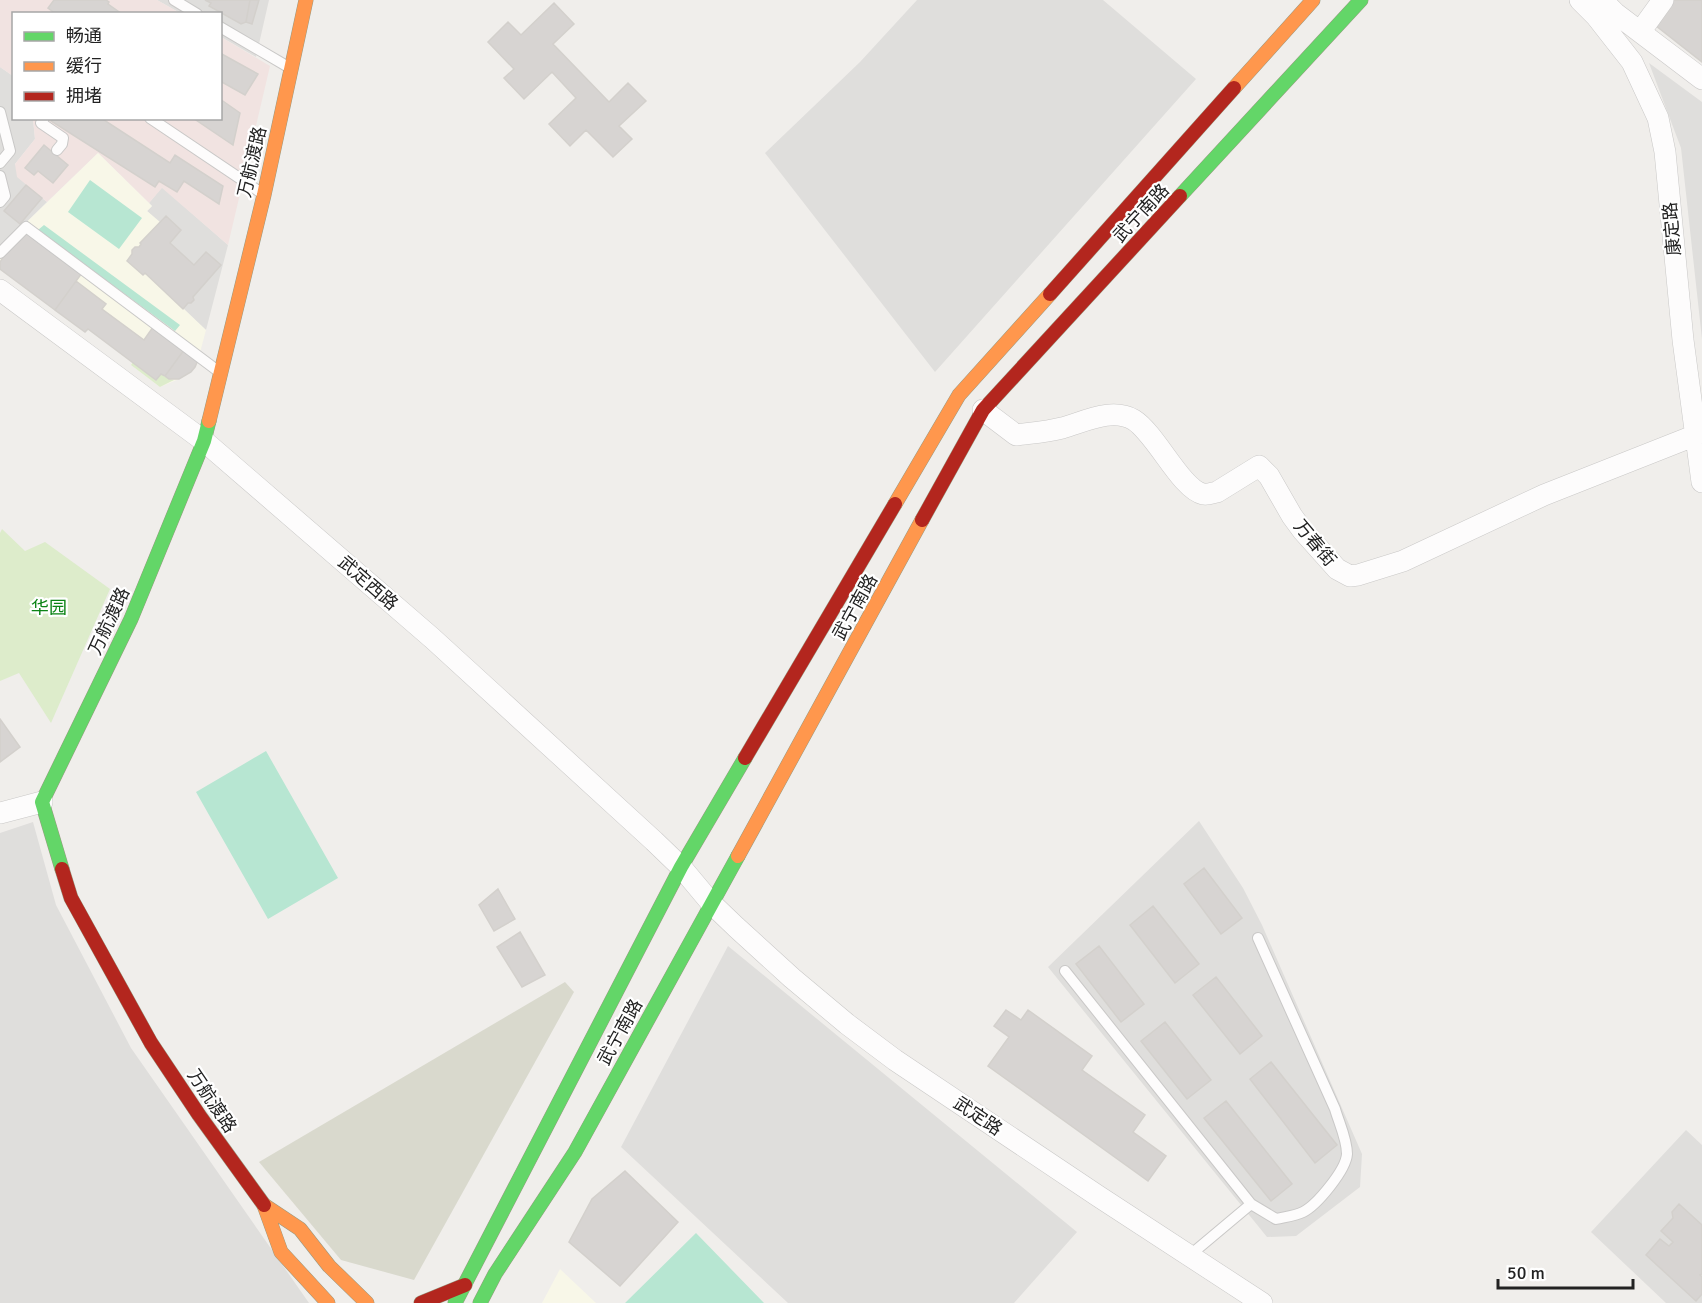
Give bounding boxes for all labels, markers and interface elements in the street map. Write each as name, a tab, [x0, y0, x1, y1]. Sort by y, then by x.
legend	[12, 12, 222, 120]
text: 畅通	[66, 25, 102, 47]
text: 缓行	[66, 55, 102, 77]
text: 拥堵	[66, 85, 102, 107]
street label: 万航渡路	[233, 124, 271, 200]
street label: 武宁南路	[1108, 179, 1174, 247]
street label: 康定路	[1659, 201, 1685, 257]
street label: 万春街	[1289, 515, 1341, 571]
street label: 武定西路	[334, 551, 402, 615]
street label: 武宁南路	[828, 570, 882, 644]
street label: 万航渡路	[84, 584, 134, 658]
park label: 华园	[31, 597, 67, 619]
street label: 武宁南路	[593, 995, 647, 1069]
street label: 万航渡路	[183, 1065, 241, 1137]
street label: 武定路	[949, 1092, 1007, 1140]
scale bar	[1498, 1252, 1633, 1290]
text: 50 m	[1507, 1262, 1545, 1284]

